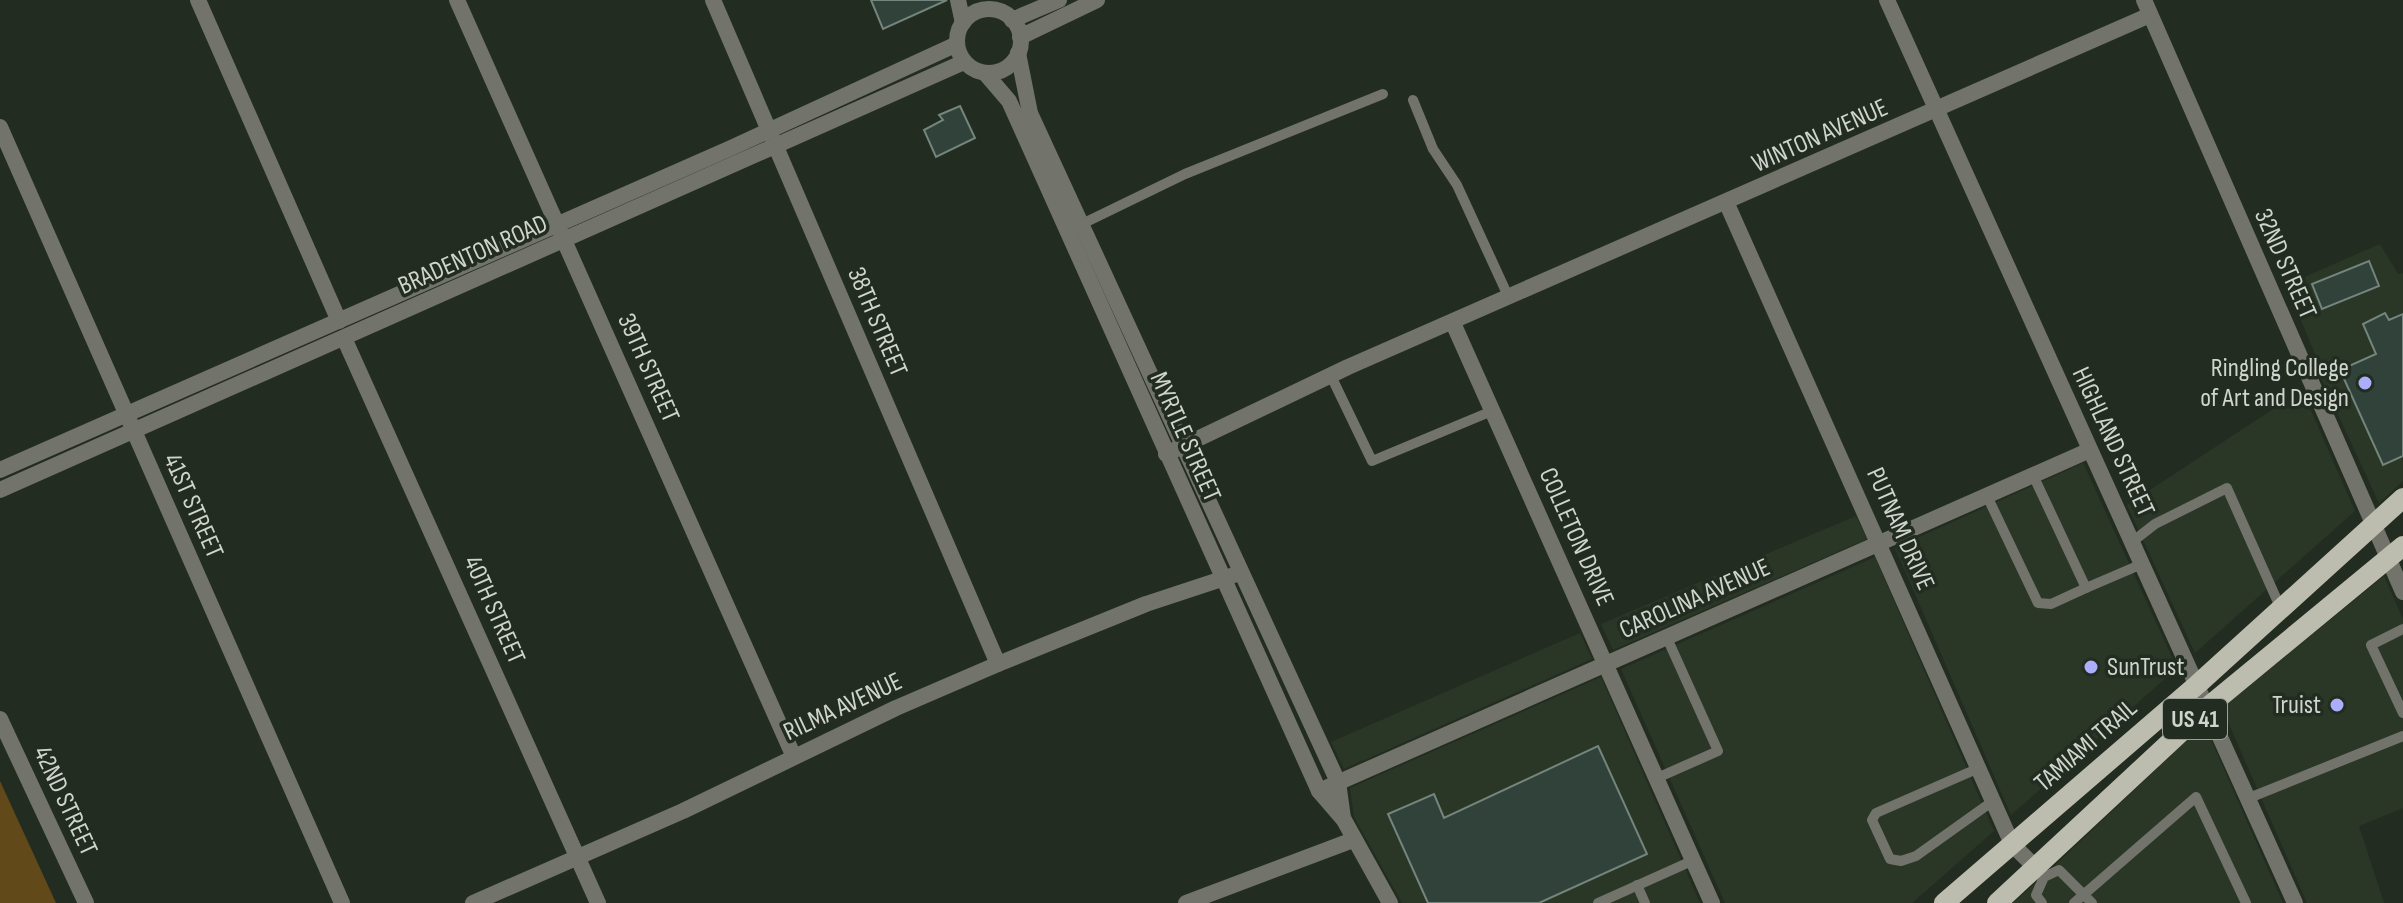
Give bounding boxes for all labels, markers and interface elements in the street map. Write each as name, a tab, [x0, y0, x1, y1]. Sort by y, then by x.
street label: WINTON AVENUE	[1747, 92, 1893, 180]
street label: 32ND STREET	[2247, 204, 2323, 324]
street label: BRADENTON ROAD	[394, 208, 552, 302]
street label: 38TH STREET	[840, 263, 914, 381]
street label: 39TH STREET	[610, 309, 686, 427]
place label: Ringling College of Art and Design	[2200, 353, 2349, 414]
street label: HIGHLAND STREET	[2065, 362, 2161, 522]
street label: MYRTLE STREET	[1143, 367, 1227, 507]
marker: Ringling College of Art and Design	[2356, 374, 2374, 392]
street label: 41ST STREET	[156, 449, 230, 563]
street label: COLLETON DRIVE	[1532, 463, 1620, 611]
street label: PUTNAM DRIVE	[1859, 463, 1941, 595]
street label: 40TH STREET	[456, 551, 532, 669]
street label: CAROLINA AVENUE	[1615, 552, 1775, 646]
place label: SunTrust	[2107, 652, 2184, 683]
marker: SunTrust	[2082, 658, 2100, 676]
street label: RILMA AVENUE	[779, 666, 907, 748]
place label: Truist	[2272, 690, 2321, 721]
street label: TAMIAMI TRAIL	[2028, 693, 2144, 799]
marker: Truist	[2328, 696, 2346, 714]
road number: US 41	[2163, 699, 2227, 739]
street label: 42ND STREET	[26, 741, 104, 861]

